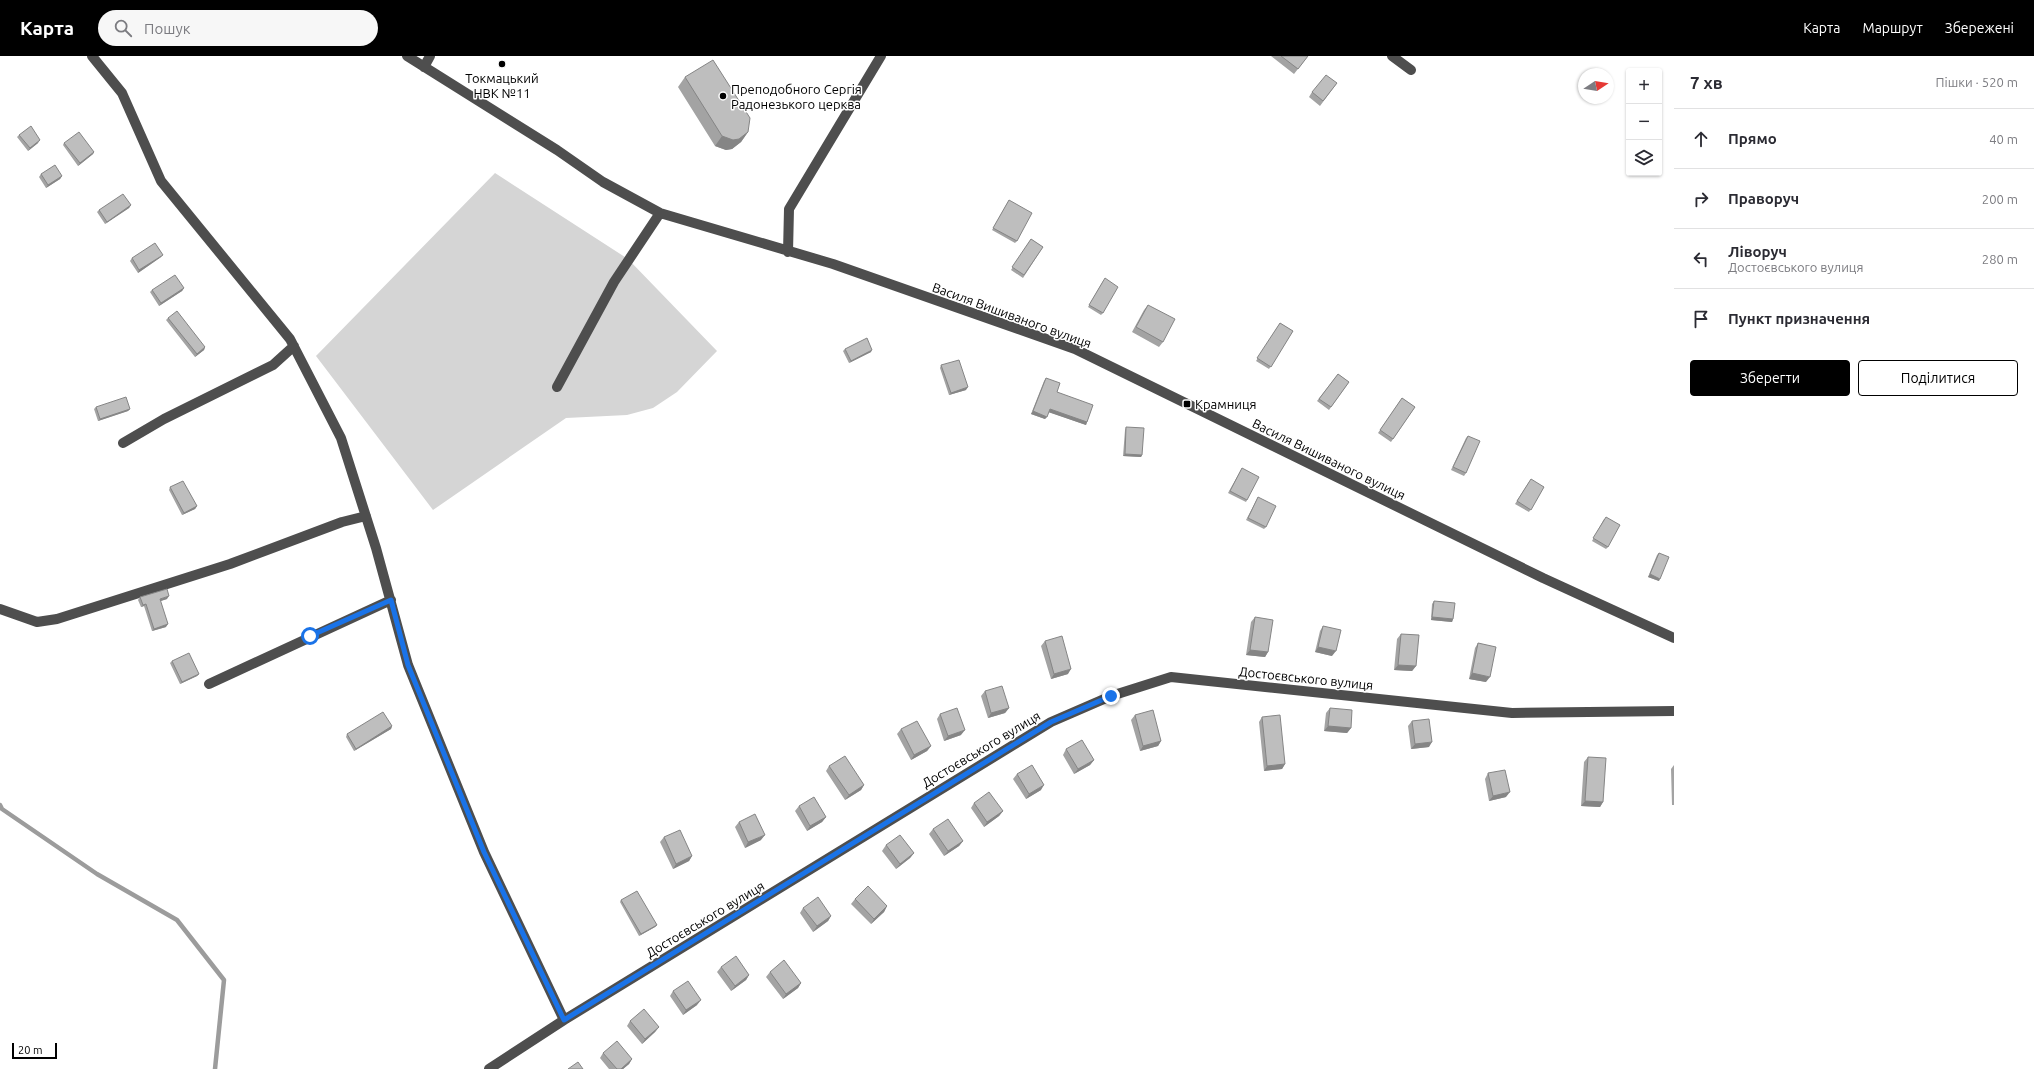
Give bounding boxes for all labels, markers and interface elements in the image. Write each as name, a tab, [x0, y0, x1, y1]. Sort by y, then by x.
search box	[98, 10, 378, 46]
text: Карта	[20, 17, 74, 39]
icon: search	[112, 17, 134, 39]
text: Пошук	[144, 20, 190, 37]
text: Карта	[1803, 20, 1840, 36]
text: Маршрут	[1862, 20, 1923, 36]
text: Збережені	[1945, 20, 2014, 36]
marker: Токмацький НВК №11	[497, 59, 507, 69]
north arrow	[1578, 68, 1614, 104]
map controls	[1626, 68, 1662, 176]
button: +	[1626, 68, 1662, 104]
place label: Токмацький НВК №11	[465, 71, 539, 100]
text: 7 хв	[1690, 73, 1723, 92]
text: Пішки · 520 m	[1936, 75, 2018, 89]
place label: Преподобного Сергія Радонезького церква	[731, 82, 862, 111]
marker: Преподобного Сергія Радонезького церква	[718, 91, 728, 101]
button: −	[1626, 104, 1662, 140]
icon: ahead	[1690, 128, 1712, 150]
text: Прямо	[1728, 130, 1777, 147]
text: 40 m	[1989, 132, 2018, 146]
button: layers	[1626, 140, 1662, 176]
icon: right	[1690, 188, 1712, 210]
text: Праворуч	[1728, 190, 1799, 207]
text: 200 m	[1982, 192, 2018, 206]
text: Ліворуч	[1728, 243, 1787, 260]
icon: left	[1690, 248, 1712, 270]
text: 280 m	[1982, 252, 2018, 266]
text: Достоєвського вулиця	[1728, 260, 1863, 274]
street label: Василя Вишиваного вулиця	[930, 280, 1094, 350]
icon: arrive	[1690, 308, 1712, 330]
text: Пункт призначення	[1728, 310, 1870, 327]
button: Зберегти	[1690, 360, 1850, 396]
button: Поділитися	[1858, 360, 2018, 396]
place label: Крамниця	[1195, 397, 1257, 411]
marker: Крамниця	[1182, 399, 1192, 409]
street label: Василя Вишиваного вулиця	[1250, 416, 1408, 502]
route start	[301, 627, 319, 645]
street label: Достоєвського вулиця	[1238, 664, 1374, 692]
route end	[1102, 687, 1120, 705]
street label: Достоєвського вулиця	[919, 708, 1043, 790]
street label: Достоєвського вулиця	[643, 878, 767, 960]
scale bar	[12, 1041, 57, 1060]
text: 20 m	[18, 1044, 42, 1056]

